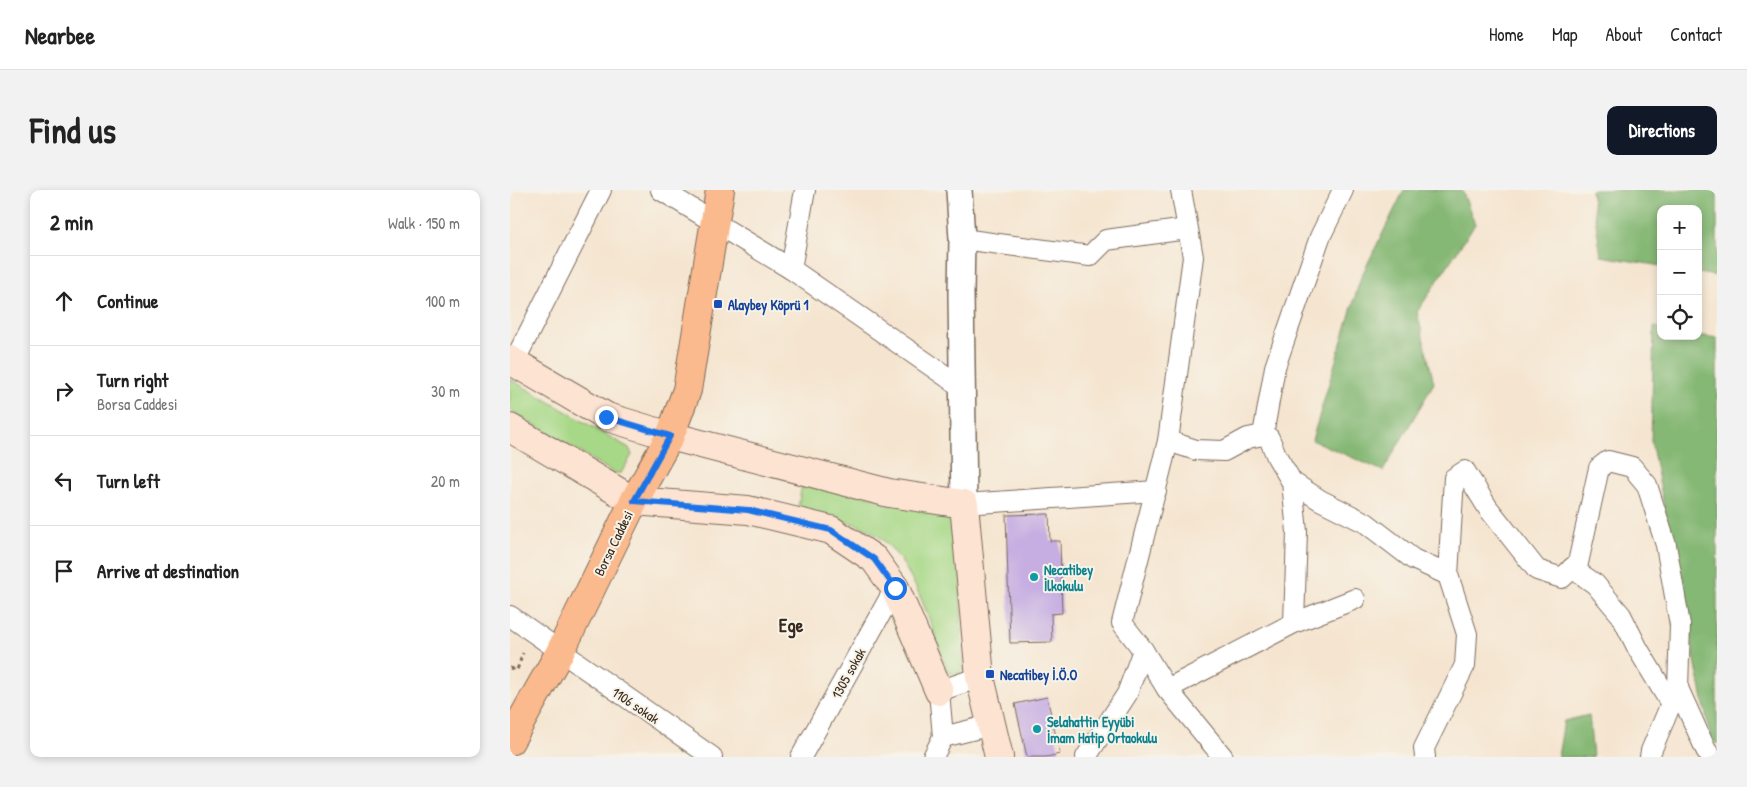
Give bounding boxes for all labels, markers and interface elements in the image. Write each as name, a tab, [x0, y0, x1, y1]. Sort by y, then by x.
text: Nearbee	[25, 19, 95, 51]
text: Home	[1489, 22, 1524, 47]
text: Map	[1552, 22, 1577, 47]
text: About	[1605, 22, 1642, 47]
text: Contact	[1670, 22, 1722, 47]
button: Directions	[1607, 106, 1717, 155]
text: Find us	[30, 107, 116, 154]
map controls	[1657, 205, 1702, 340]
button: +	[1657, 205, 1702, 250]
text: 2 min	[50, 208, 93, 237]
text: Walk · 150 m	[388, 212, 460, 234]
button: −	[1657, 250, 1702, 295]
icon: ahead	[50, 287, 78, 315]
text: Continue	[97, 288, 158, 314]
text: 100 m	[425, 290, 460, 312]
place label: Alaybey Köprü 1	[728, 295, 809, 316]
button: locate	[1657, 295, 1702, 340]
marker: Alaybey Köprü 1	[712, 298, 724, 310]
text: Turn right	[97, 367, 168, 393]
icon: right	[50, 377, 78, 405]
text: 30 m	[431, 380, 460, 402]
text: Borsa Caddesi	[97, 393, 177, 415]
route end	[595, 406, 618, 429]
icon: left	[50, 467, 78, 495]
text: Turn left	[97, 468, 160, 494]
text: 20 m	[431, 470, 460, 492]
street label: Borsa Caddesi	[589, 507, 637, 579]
icon: arrive	[50, 557, 78, 585]
text: Arrive at destination	[97, 558, 239, 584]
place label: Necatibey İlkokulu	[1044, 560, 1093, 595]
marker: Necatibey İlkokulu	[1028, 571, 1040, 583]
route start	[884, 577, 907, 600]
district label: Ege	[779, 612, 804, 639]
street label: 1305 sokak	[826, 644, 870, 702]
place label: Necatibey İ.Ö.O	[1000, 665, 1077, 686]
marker: Necatibey İ.Ö.O	[984, 668, 996, 680]
street label: 1106 sokak	[609, 682, 664, 728]
place label: Selahattin Eyyübi İmam Hatip Ortaokulu	[1047, 712, 1157, 749]
marker: Selahattin Eyyübi İmam Hatip Ortaokulu	[1031, 723, 1043, 735]

